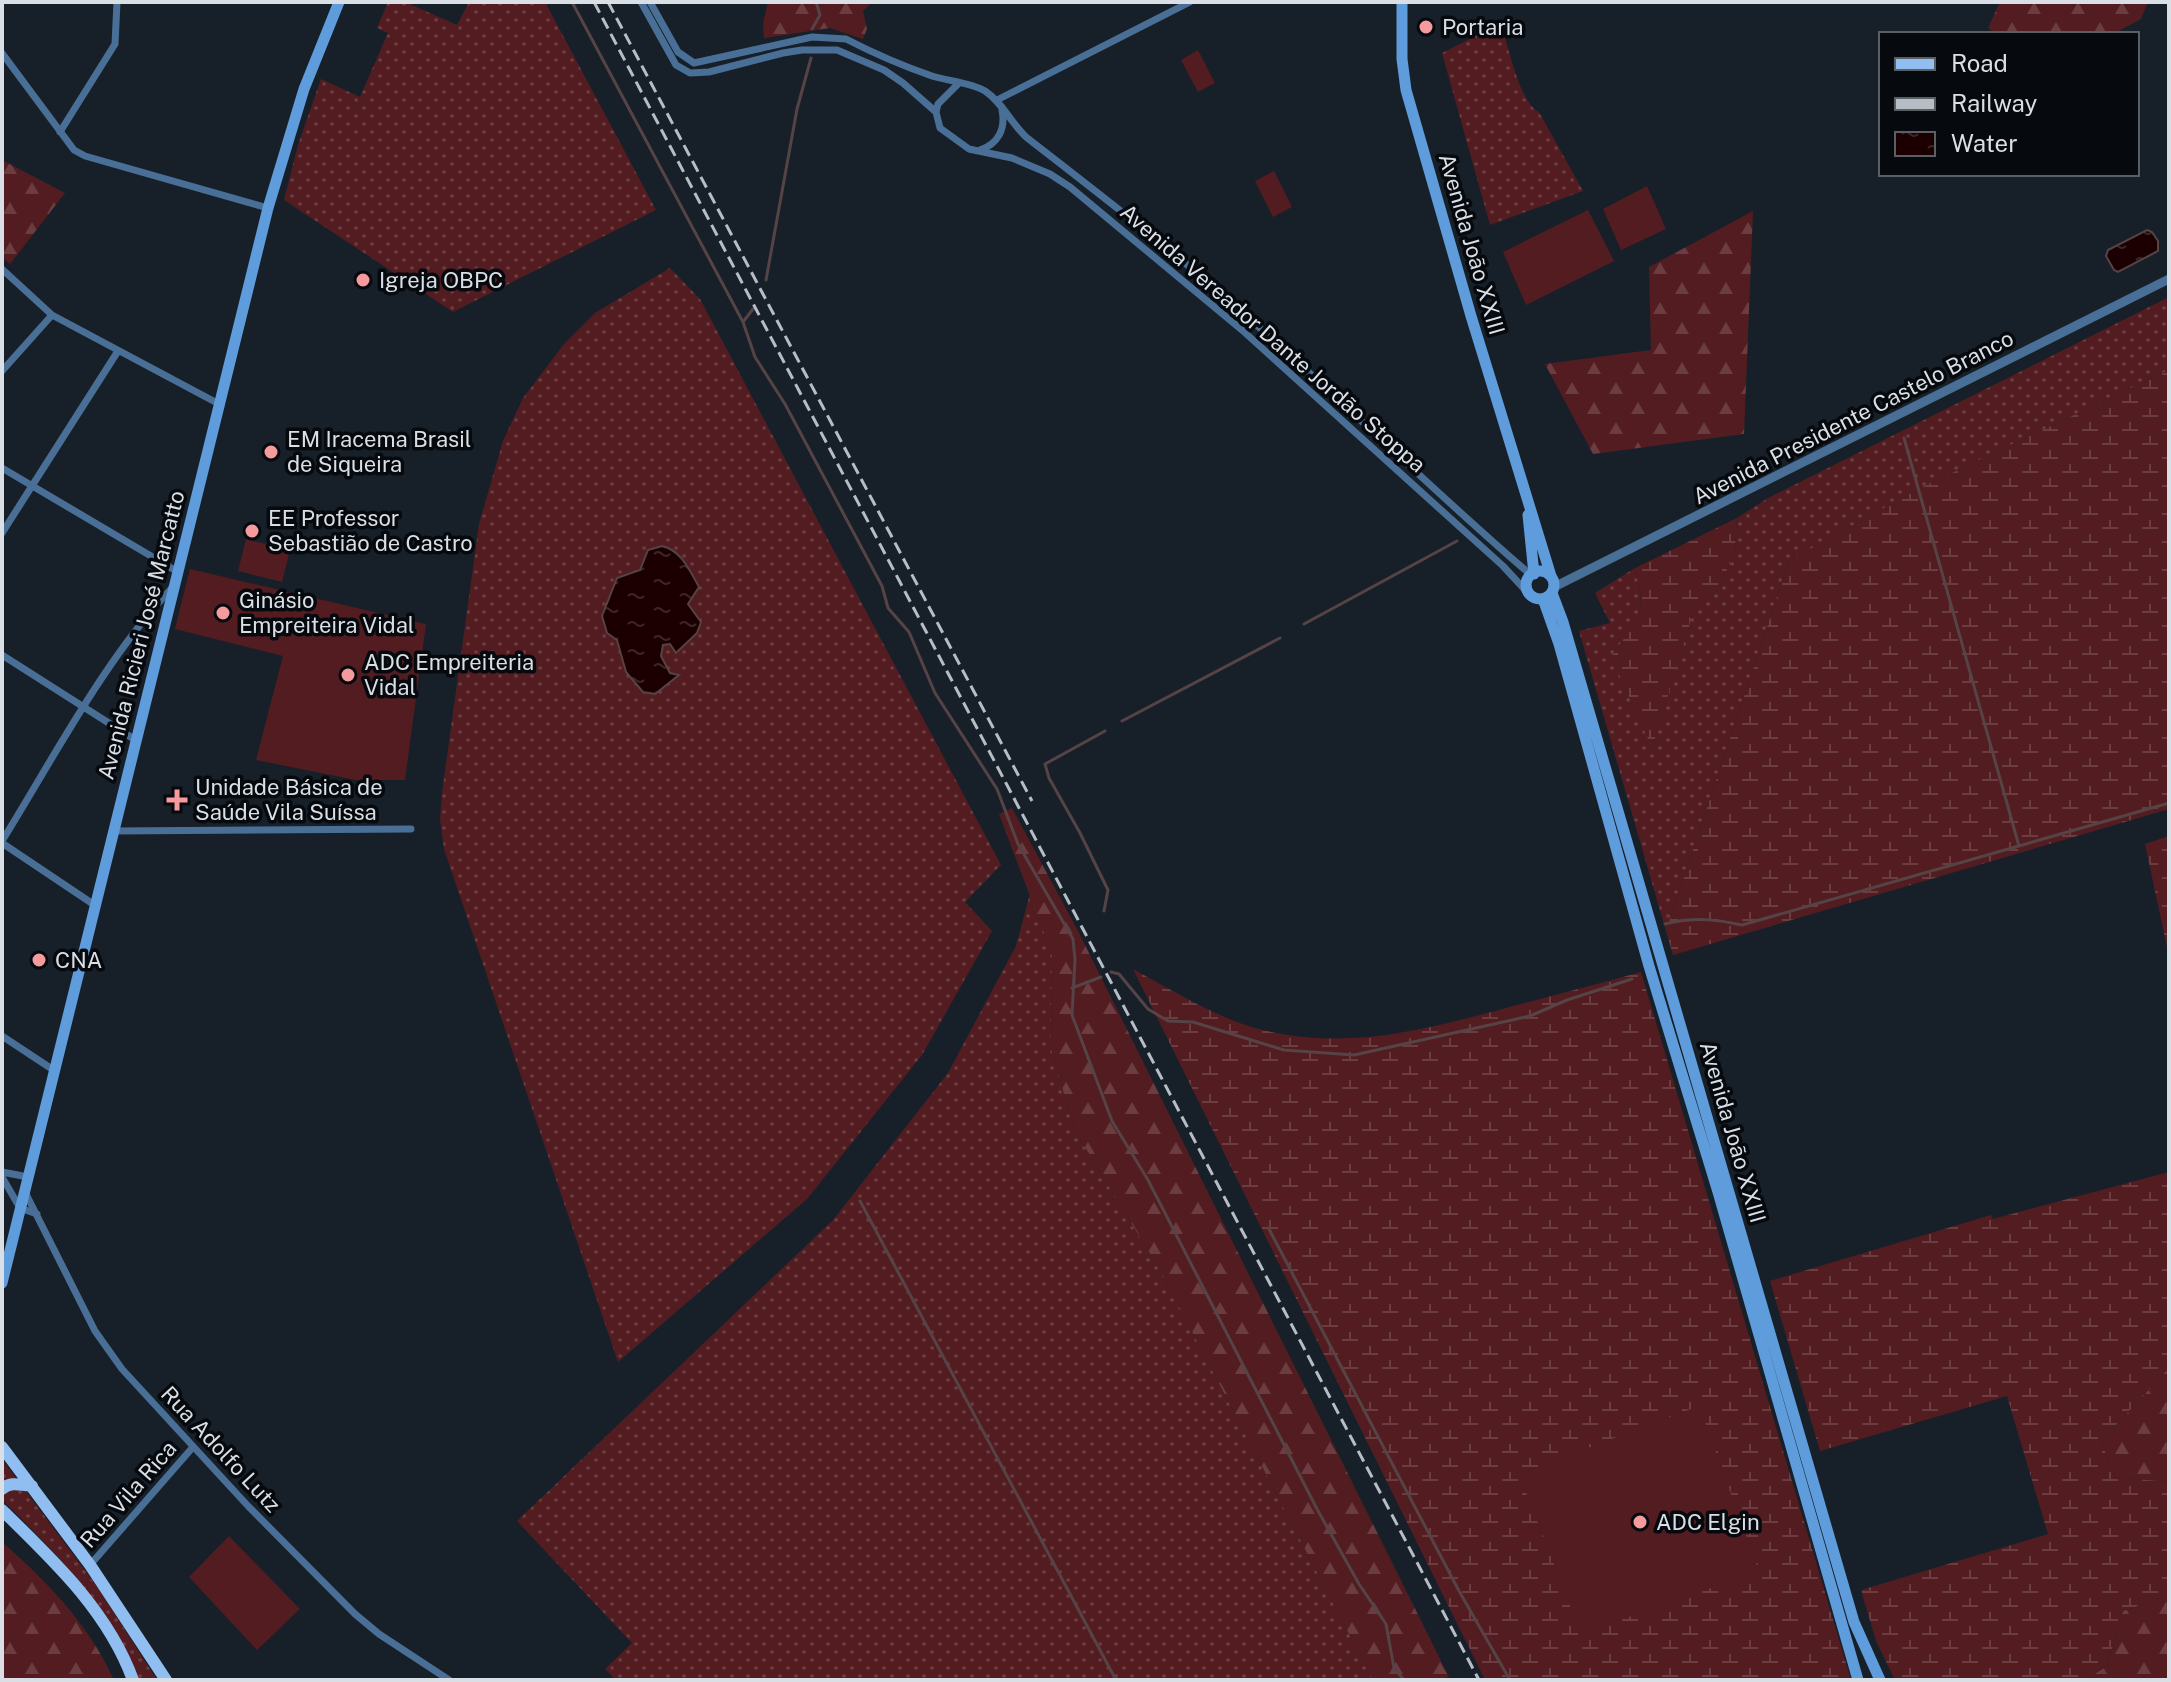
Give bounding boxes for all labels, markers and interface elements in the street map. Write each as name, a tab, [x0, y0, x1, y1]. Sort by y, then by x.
place label: Portaria	[1442, 14, 1523, 40]
marker: Portaria	[1417, 18, 1435, 36]
legend	[1879, 32, 2139, 176]
text: Road	[1951, 49, 2008, 77]
text: Railway	[1951, 89, 2037, 117]
text: Water	[1951, 129, 2018, 157]
street label: Avenida João XXIII	[1434, 150, 1510, 338]
street label: Avenida Vereador Dante Jordão Stoppa	[1115, 198, 1431, 478]
place label: Igreja OBPC	[379, 267, 503, 293]
marker: Igreja OBPC	[354, 271, 372, 289]
street label: Avenida Presidente Castelo Branco	[1688, 325, 2018, 509]
place label: EM Iracema Brasil de Siqueira	[287, 426, 471, 477]
marker: EM Iracema Brasil de Siqueira	[262, 443, 280, 461]
street label: Avenida Ricieri José Marcatto	[92, 488, 190, 782]
place label: EE Professor Sebastião de Castro	[268, 505, 473, 556]
marker: EE Professor Sebastião de Castro	[243, 522, 261, 540]
place label: Ginásio Empreiteira Vidal	[239, 587, 415, 638]
marker: Ginásio Empreiteira Vidal	[214, 604, 232, 622]
place label: ADC Empreiteria Vidal	[364, 649, 534, 700]
marker: ADC Empreiteria Vidal	[339, 666, 357, 684]
place label: Unidade Básica de Saúde Vila Suíssa	[195, 774, 383, 825]
marker: Unidade Básica de Saúde Vila Suíssa	[166, 789, 188, 811]
place label: CNA	[55, 947, 102, 973]
marker: CNA	[30, 951, 48, 969]
street label: Avenida João XXIII	[1695, 1038, 1771, 1226]
street label: Rua Adolfo Lutz	[156, 1381, 286, 1517]
street label: Rua Vila Rica	[75, 1435, 181, 1553]
place label: ADC Elgin	[1656, 1509, 1760, 1535]
marker: ADC Elgin	[1631, 1513, 1649, 1531]

